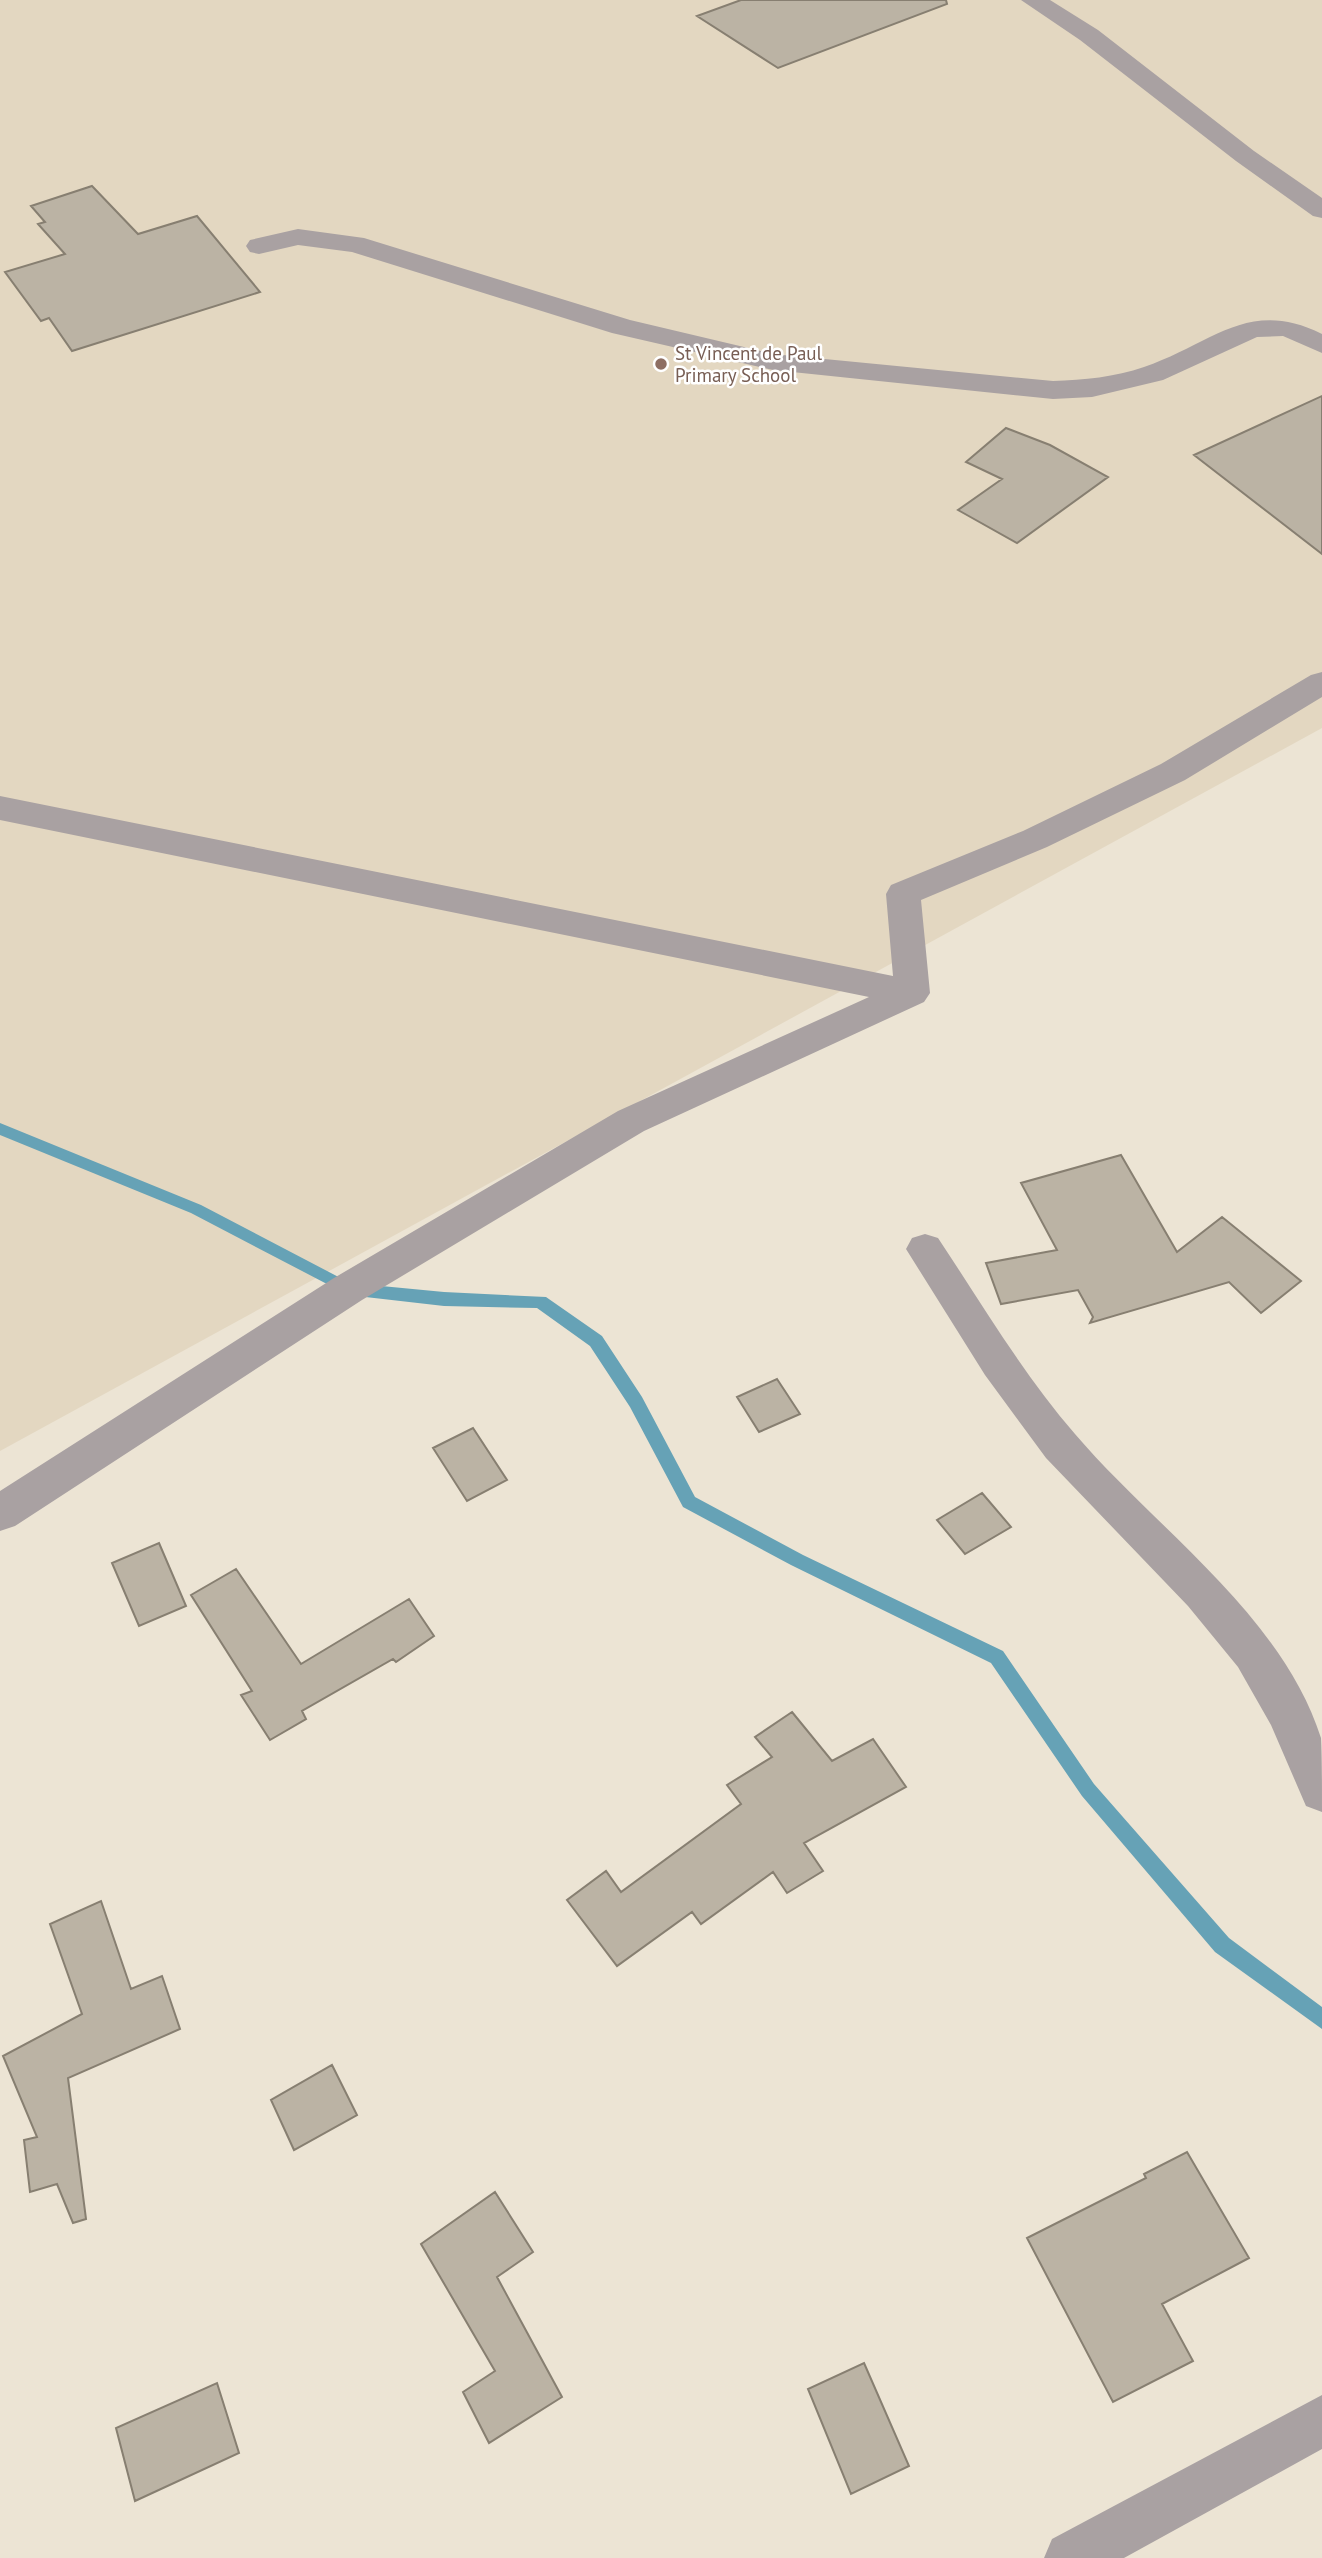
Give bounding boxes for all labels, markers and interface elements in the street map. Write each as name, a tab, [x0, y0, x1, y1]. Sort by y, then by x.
place label: St Vincent de Paul Primary School	[675, 341, 823, 387]
marker: St Vincent de Paul Primary School	[653, 356, 669, 372]

